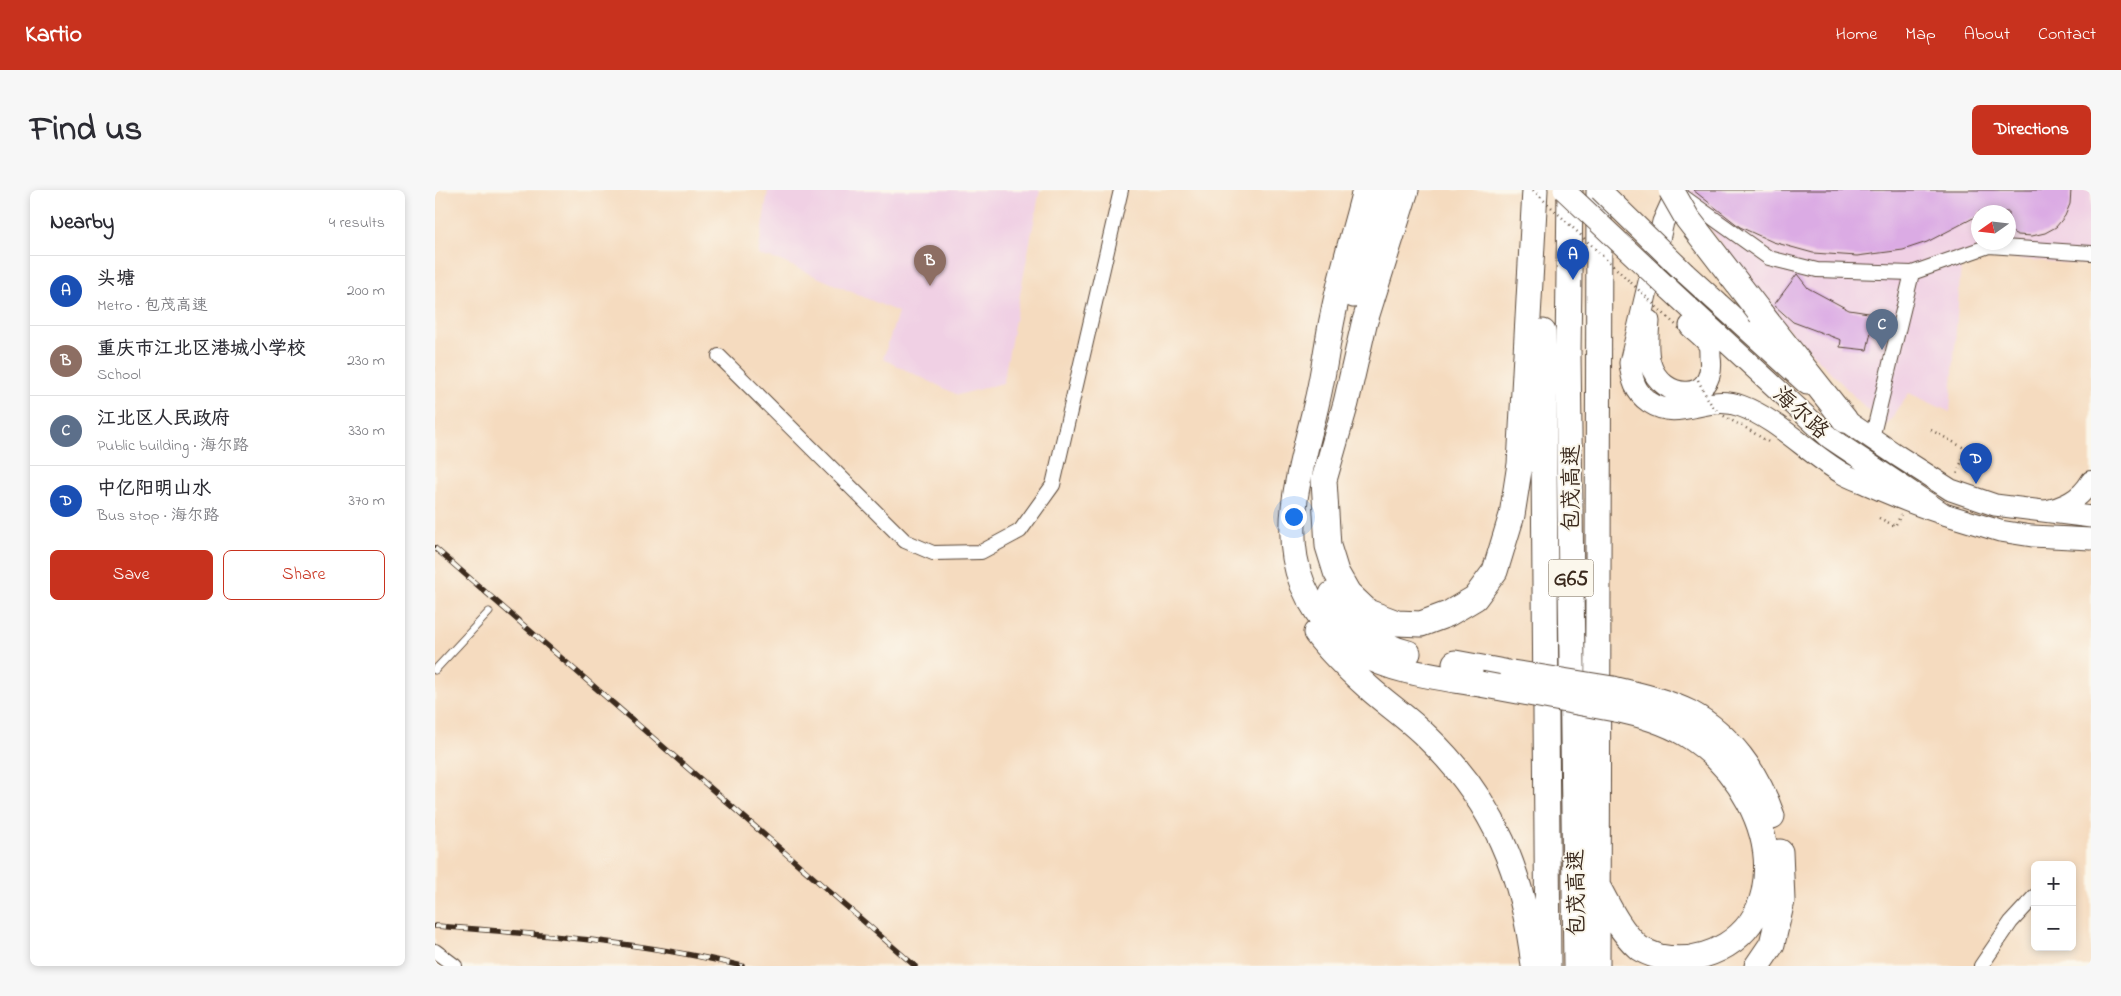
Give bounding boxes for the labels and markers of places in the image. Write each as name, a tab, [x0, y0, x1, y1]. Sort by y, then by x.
pin: A	[1557, 239, 1589, 280]
pin: B	[914, 245, 946, 286]
pin: C	[1866, 309, 1898, 350]
pin: D	[1960, 443, 1992, 484]

